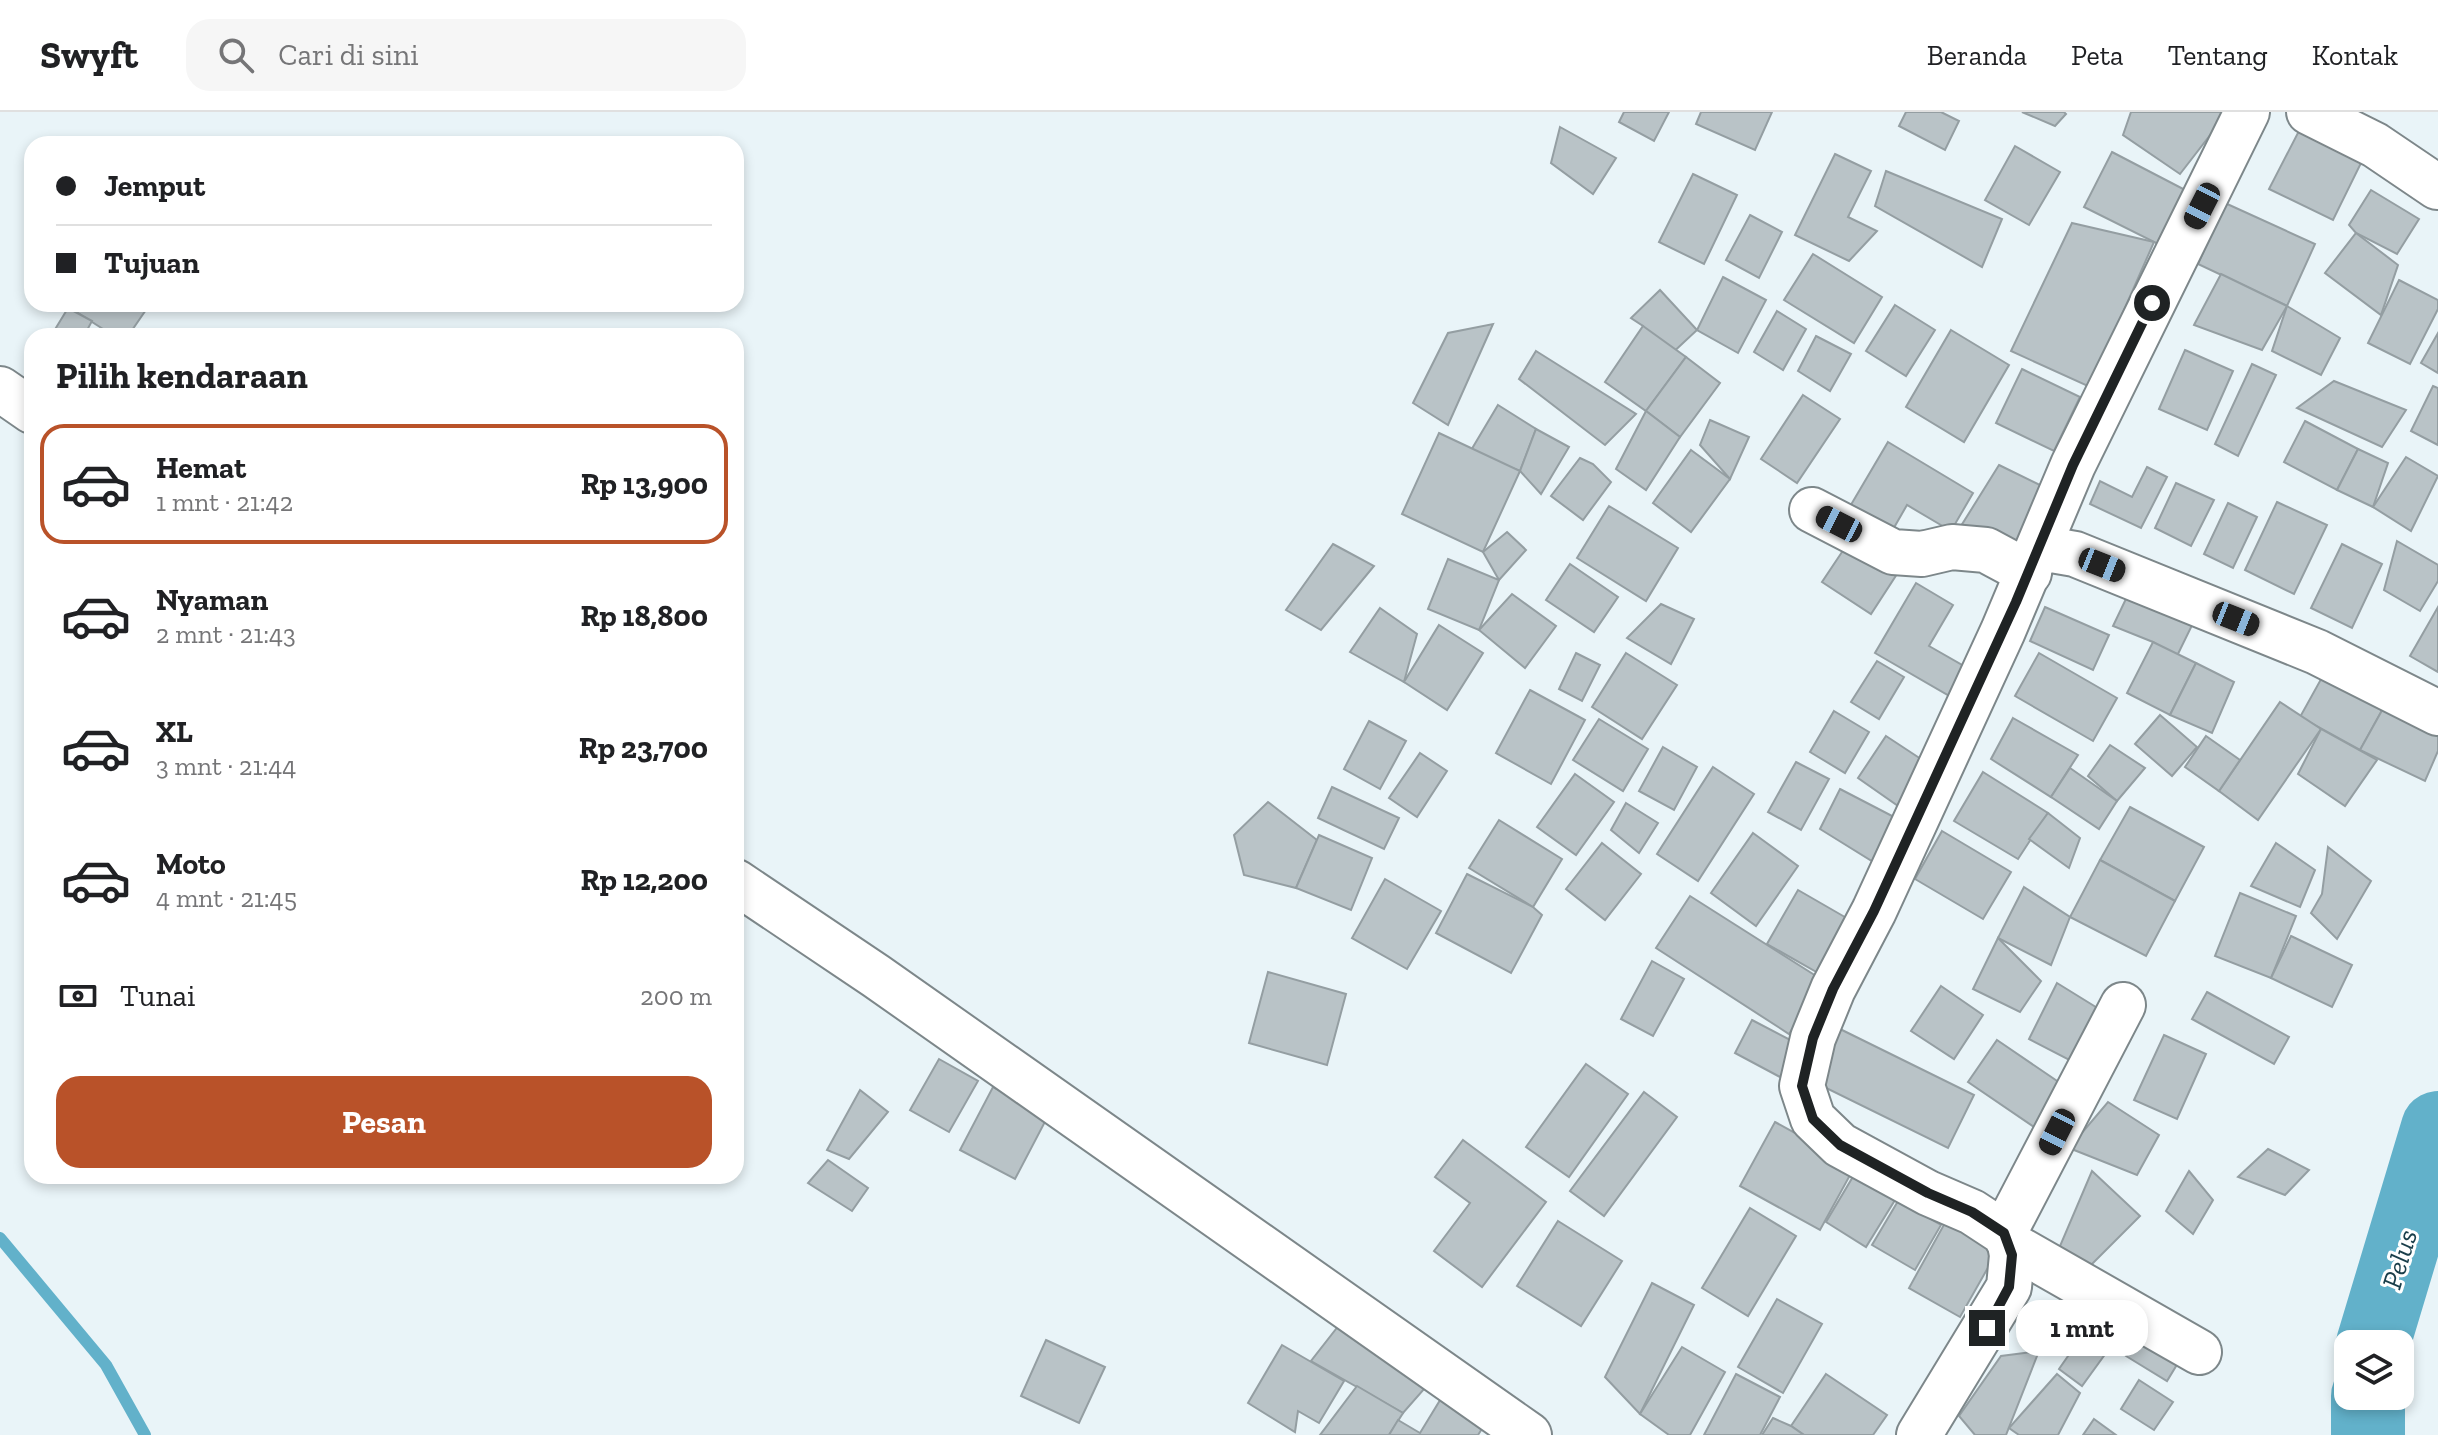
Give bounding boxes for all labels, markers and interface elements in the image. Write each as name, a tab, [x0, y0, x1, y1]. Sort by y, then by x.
search box	[186, 19, 746, 91]
text: Swyft	[40, 32, 138, 78]
icon: search	[214, 33, 258, 77]
text: Cari di sini	[278, 37, 419, 73]
text: Beranda	[1927, 39, 2027, 72]
text: Peta	[2071, 39, 2124, 72]
text: Tentang	[2168, 39, 2268, 72]
text: Kontak	[2312, 39, 2398, 72]
text: Jemput	[104, 168, 205, 204]
car	[2180, 179, 2224, 233]
text: Tujuan	[104, 245, 200, 281]
route start	[2134, 285, 2170, 321]
text: Pilih kendaraan	[56, 354, 308, 397]
icon: car	[60, 448, 132, 520]
text: Hemat	[156, 450, 246, 486]
text: Rp 13,900	[581, 466, 708, 502]
text: 1 mnt · 21:42	[156, 486, 293, 518]
car	[1812, 502, 1866, 546]
car	[2075, 545, 2129, 585]
icon: car	[60, 580, 132, 652]
text: Nyaman	[156, 582, 268, 618]
text: Rp 18,800	[580, 598, 708, 634]
car	[2209, 599, 2263, 639]
text: 2 mnt · 21:43	[156, 618, 296, 650]
icon: car	[60, 712, 132, 784]
text: XL	[156, 714, 193, 750]
text: Rp 23,700	[579, 730, 708, 766]
text: 3 mnt · 21:44	[156, 750, 296, 782]
icon: car	[60, 844, 132, 916]
text: Moto	[156, 846, 226, 882]
text: Rp 12,200	[581, 862, 708, 898]
text: 4 mnt · 21:45	[156, 882, 297, 914]
icon: cash	[56, 974, 100, 1018]
text: Tunai	[120, 978, 196, 1014]
text: 200 m	[640, 980, 712, 1012]
button: Pesan	[56, 1076, 712, 1168]
car	[2035, 1105, 2079, 1159]
water label: Pelus	[2375, 1225, 2424, 1293]
callout: 1 mnt	[2015, 1300, 2147, 1356]
route end	[1969, 1310, 2005, 1346]
text: 1 mnt	[2050, 1312, 2114, 1344]
map controls	[2334, 1330, 2414, 1410]
button: layers	[2334, 1330, 2414, 1410]

